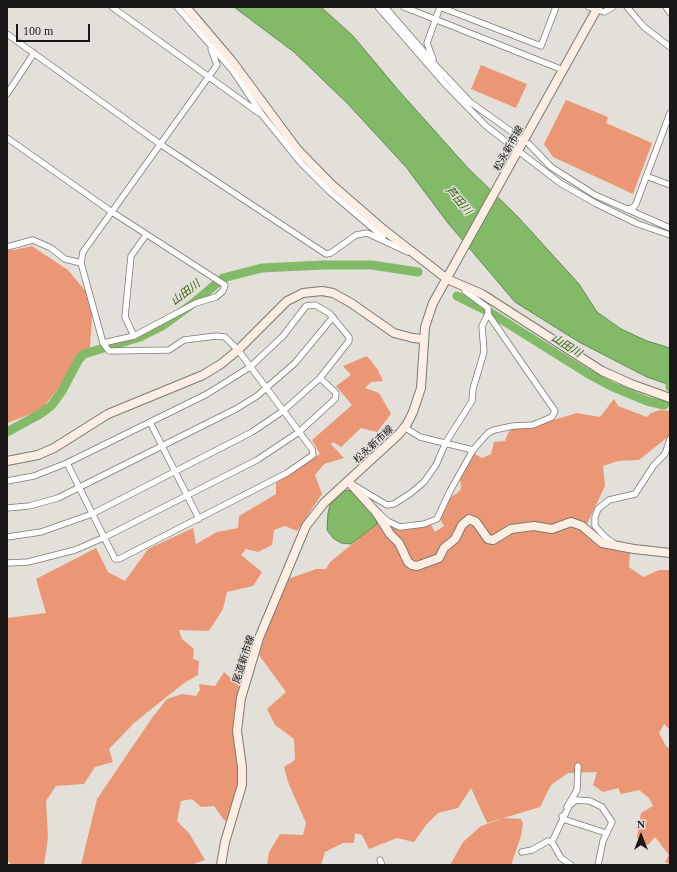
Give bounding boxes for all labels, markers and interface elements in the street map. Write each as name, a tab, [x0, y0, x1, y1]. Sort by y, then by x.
scale bar	[18, 16, 92, 42]
text: 100 m	[23, 24, 53, 38]
street label: 松永新市線	[491, 123, 525, 173]
water label: 芦田川	[443, 183, 475, 217]
water label: 山田川	[168, 277, 202, 307]
water label: 山田川	[550, 331, 584, 359]
street label: 松永新市線	[351, 423, 395, 465]
street label: 尾道新市線	[230, 633, 256, 685]
north arrow	[621, 816, 661, 856]
text: N	[637, 818, 645, 830]

